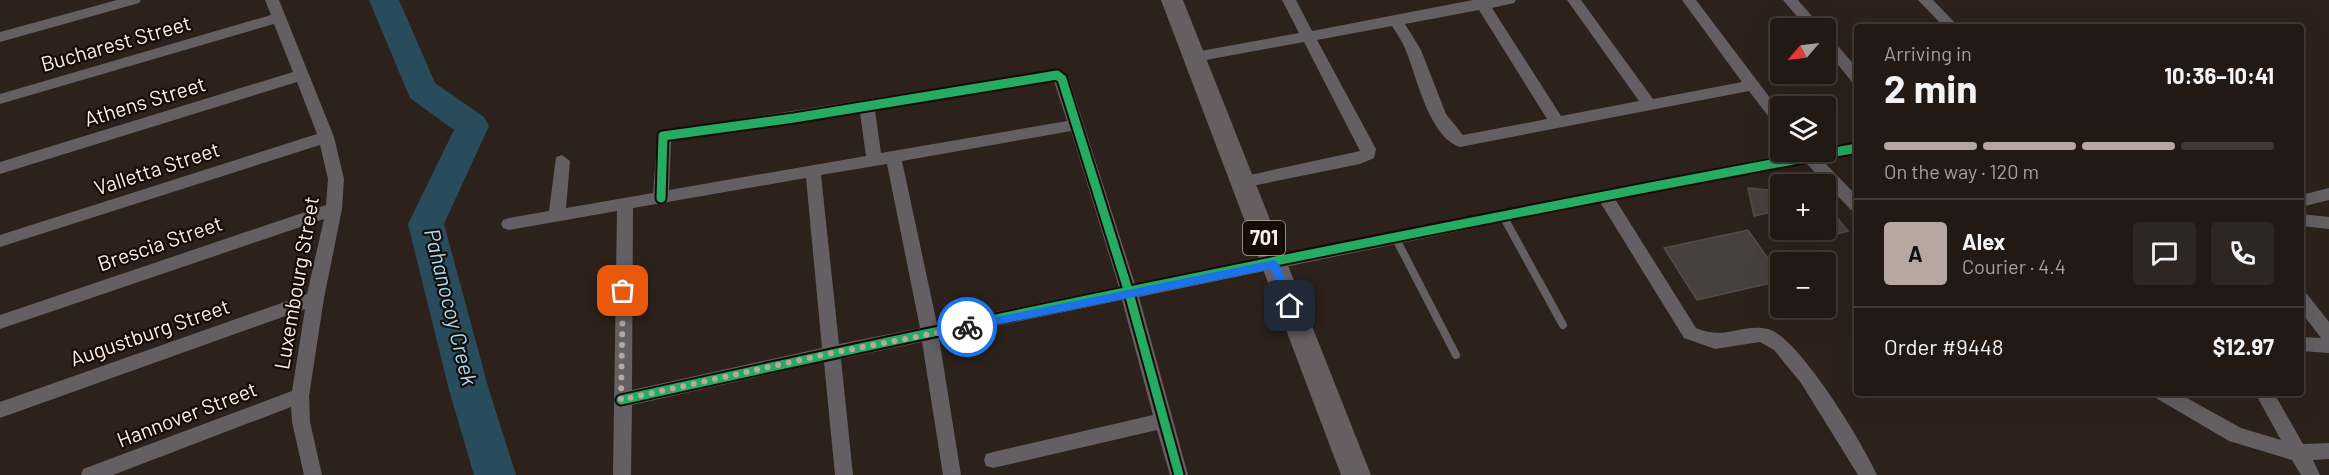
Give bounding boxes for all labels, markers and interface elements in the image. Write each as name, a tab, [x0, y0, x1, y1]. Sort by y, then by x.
street label: Bucharest Street	[38, 9, 193, 76]
north arrow	[1770, 18, 1836, 84]
map controls	[1770, 18, 1836, 318]
text: Arriving in	[1884, 41, 1972, 65]
text: 10:36–10:41	[2164, 62, 2274, 88]
text: 2 min	[1884, 64, 1977, 111]
street label: Athens Street	[81, 70, 208, 131]
button: layers	[1770, 96, 1836, 162]
street label: Valletta Street	[91, 136, 222, 200]
text: On the way · 120 m	[1884, 159, 2039, 183]
button: +	[1770, 174, 1836, 240]
street label: Luxembourg Street	[268, 194, 323, 371]
street label: Brescia Street	[94, 210, 225, 276]
road number: 701	[1243, 221, 1285, 255]
button: chat	[2133, 222, 2196, 285]
button: phone	[2211, 222, 2274, 285]
water label: Pahanocoy Creek	[420, 226, 484, 388]
text: Alex	[1962, 228, 2005, 254]
text: A	[1908, 240, 1923, 266]
button: −	[1770, 252, 1836, 318]
text: Courier · 4.4	[1962, 254, 2066, 278]
pin	[597, 265, 648, 316]
icon: bag	[606, 274, 639, 307]
pin	[1264, 280, 1315, 331]
icon: home	[1273, 289, 1306, 322]
street label: Augustburg Street	[66, 293, 233, 371]
courier	[937, 297, 997, 357]
icon: bike	[951, 311, 984, 344]
text: Order #9448	[1884, 333, 2003, 359]
text: $12.97	[2213, 333, 2274, 359]
street label: Hannover Street	[113, 375, 260, 452]

